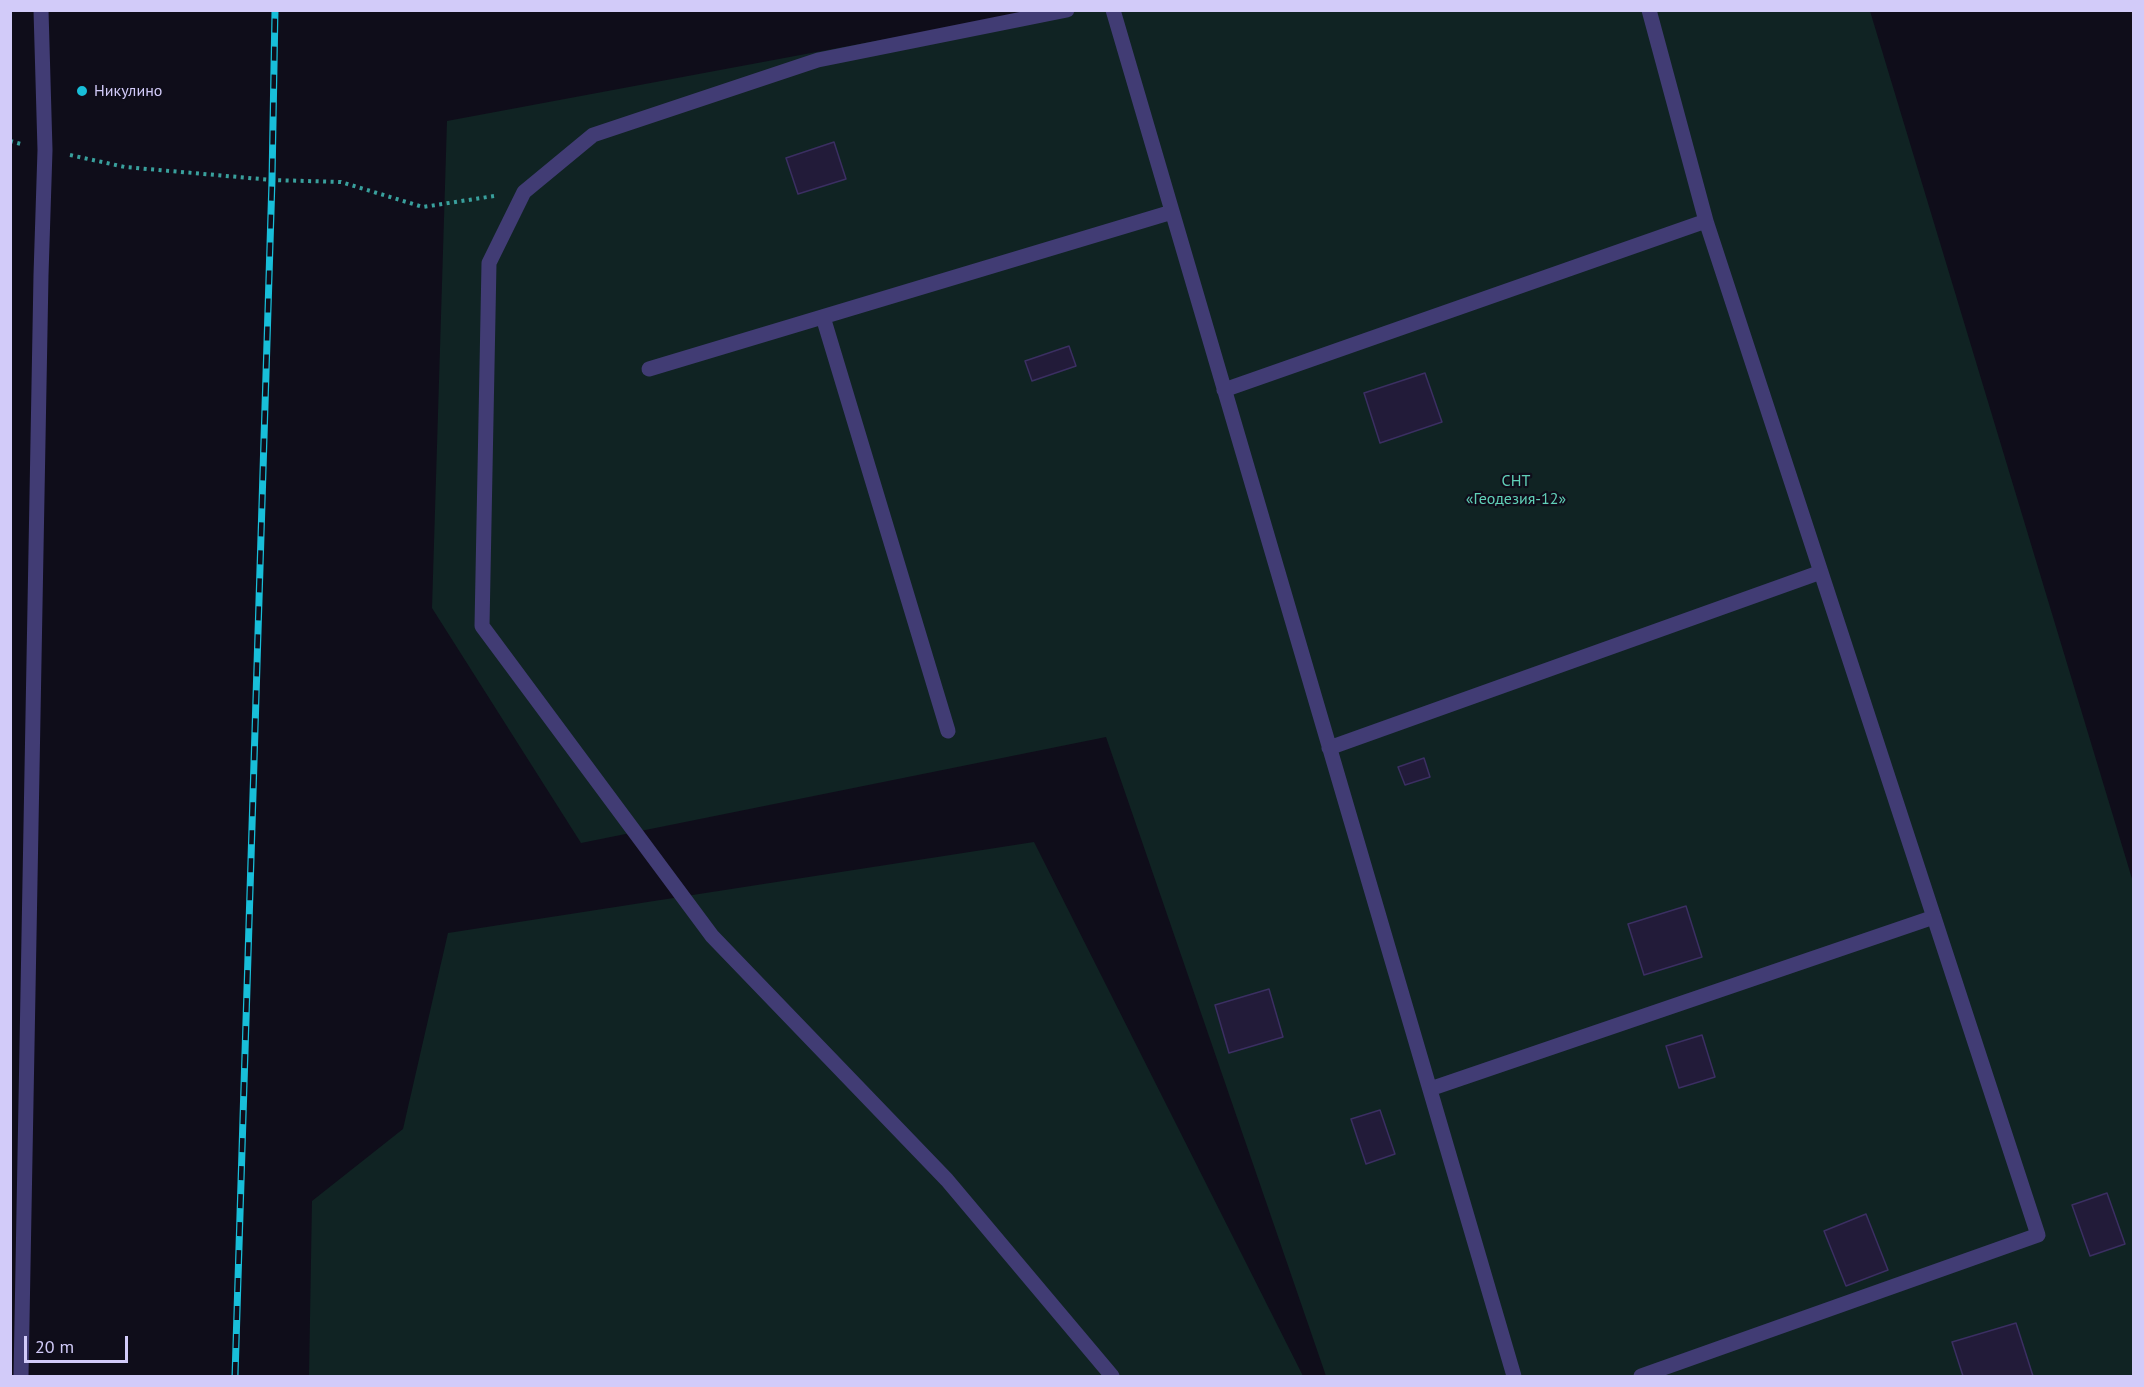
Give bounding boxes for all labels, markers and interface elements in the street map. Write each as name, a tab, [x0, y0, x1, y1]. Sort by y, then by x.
place label: Никулино	[94, 81, 162, 101]
marker: Никулино	[75, 84, 89, 98]
park label: СНТ «Геодезия-12»	[1466, 471, 1566, 509]
scale bar	[27, 1324, 130, 1362]
text: 20 m	[35, 1335, 74, 1358]

